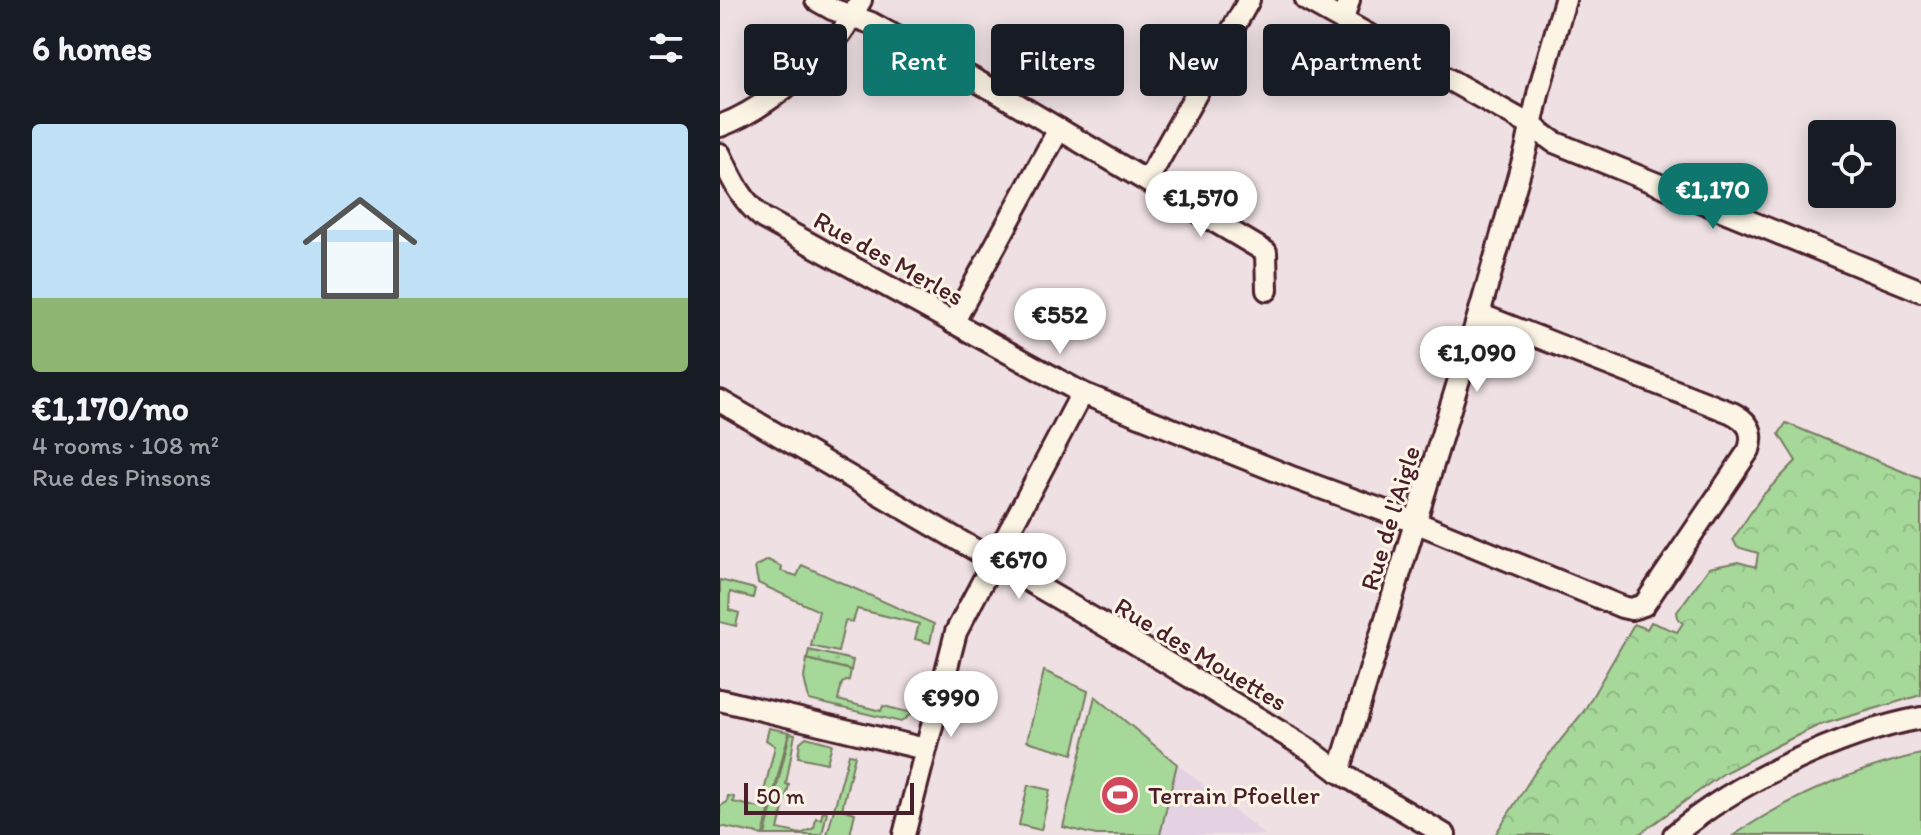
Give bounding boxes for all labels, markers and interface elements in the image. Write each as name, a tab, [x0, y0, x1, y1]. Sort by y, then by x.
chip: Buy	[744, 24, 847, 96]
chip: Rent	[863, 24, 975, 96]
chip: Filters	[991, 24, 1124, 96]
chip: New	[1140, 24, 1247, 96]
chip: Apartment	[1263, 24, 1450, 96]
icon: filters	[644, 26, 688, 70]
text: 6 homes	[32, 28, 152, 69]
map controls	[1808, 120, 1896, 208]
button: locate	[1808, 120, 1896, 208]
pin: €1,170	[1648, 163, 1778, 231]
pin: €1,570	[1136, 171, 1266, 239]
text: €1,170	[1676, 173, 1750, 205]
icon: home	[288, 176, 432, 320]
text: €1,570	[1163, 181, 1239, 213]
street label: Rue des Merles	[808, 204, 970, 312]
pin: €552	[1013, 288, 1107, 356]
text: €552	[1032, 298, 1088, 330]
pin: €1,090	[1412, 326, 1542, 394]
text: €1,090	[1438, 336, 1516, 368]
text: €1,170/mo	[32, 388, 189, 429]
text: 4 rooms · 108 m²	[32, 429, 219, 461]
street label: Rue de l'Aigle	[1353, 442, 1427, 594]
text: Rue des Pinsons	[32, 461, 211, 493]
pin: €670	[972, 533, 1066, 601]
text: €670	[990, 543, 1048, 575]
street label: Rue des Mouettes	[1109, 590, 1293, 718]
pin: €990	[904, 671, 998, 739]
text: €990	[922, 681, 980, 713]
sports icon: Terrain Pfoeller	[1099, 774, 1141, 816]
scale bar	[744, 779, 914, 815]
place label: Terrain Pfoeller	[1148, 779, 1321, 811]
text: 50 m	[756, 783, 805, 810]

